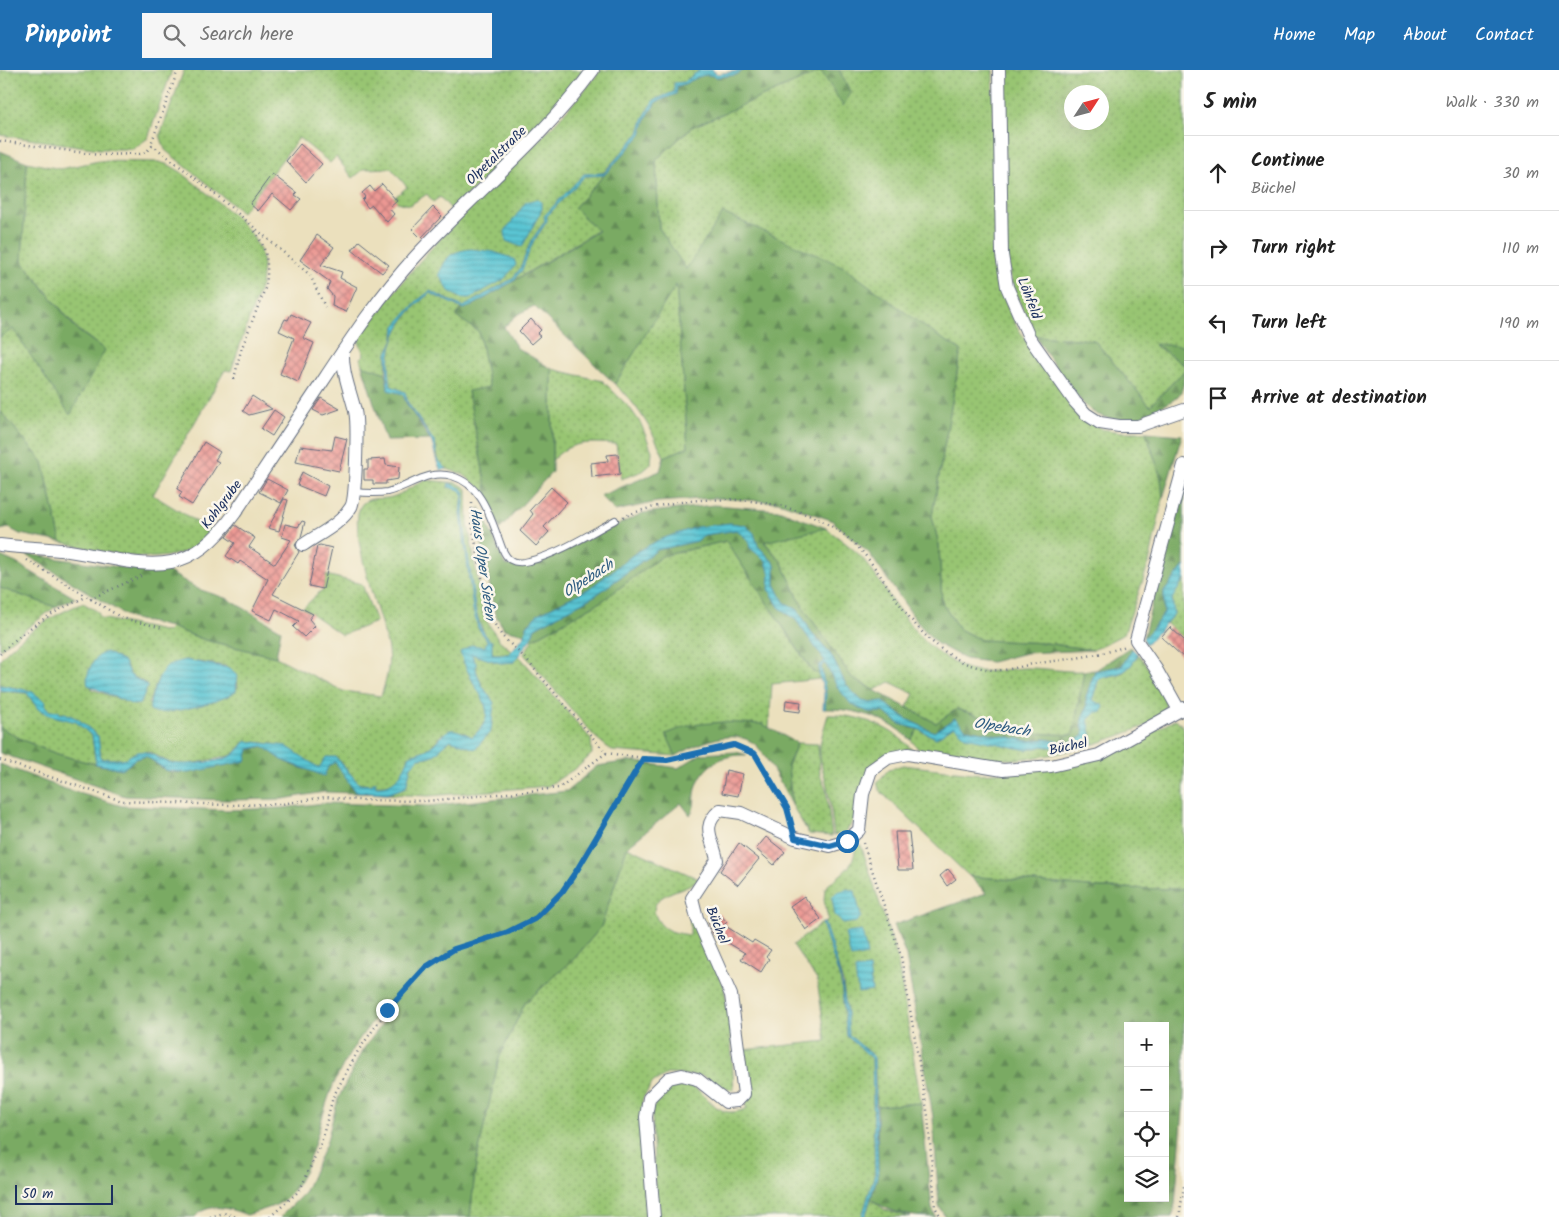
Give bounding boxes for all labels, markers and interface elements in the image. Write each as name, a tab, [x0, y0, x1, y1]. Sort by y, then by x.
search box	[142, 13, 492, 58]
text: Pinpoint	[25, 16, 112, 55]
text: Search here	[200, 20, 294, 50]
icon: search	[160, 21, 188, 49]
text: Home	[1273, 21, 1316, 50]
text: Map	[1344, 21, 1375, 50]
text: About	[1403, 21, 1447, 50]
text: Contact	[1475, 21, 1534, 50]
north arrow	[1064, 85, 1109, 130]
text: 5 min	[1204, 86, 1257, 119]
text: Walk · 330 m	[1446, 90, 1539, 115]
street label: Olpetalstraße	[461, 120, 533, 191]
text: Continue	[1251, 146, 1324, 176]
icon: ahead	[1204, 159, 1232, 187]
text: 30 m	[1503, 161, 1539, 186]
text: Büchel	[1251, 176, 1296, 201]
text: Turn right	[1251, 233, 1336, 263]
icon: right	[1204, 234, 1232, 262]
text: 110 m	[1502, 236, 1539, 261]
street label: Löhfeld	[1011, 274, 1047, 324]
text: Turn left	[1251, 308, 1326, 338]
icon: left	[1204, 309, 1232, 337]
text: 190 m	[1499, 311, 1539, 336]
text: Arrive at destination	[1251, 383, 1427, 413]
icon: arrive	[1204, 384, 1232, 412]
street label: Kohlgrube	[196, 475, 248, 534]
water label: Haus Olper Siefen	[462, 506, 502, 623]
water label: Olpebach	[558, 552, 620, 604]
water label: Olpebach	[972, 712, 1034, 745]
street label: Büchel	[1047, 732, 1090, 762]
route start	[836, 830, 859, 853]
street label: Büchel	[700, 903, 735, 948]
route end	[376, 999, 399, 1022]
map controls	[1124, 1022, 1169, 1202]
button: +	[1124, 1022, 1169, 1067]
button: −	[1124, 1067, 1169, 1112]
button: locate	[1124, 1112, 1169, 1157]
button: layers	[1124, 1157, 1169, 1202]
scale bar	[15, 1182, 112, 1205]
text: 50 m	[22, 1183, 53, 1205]

